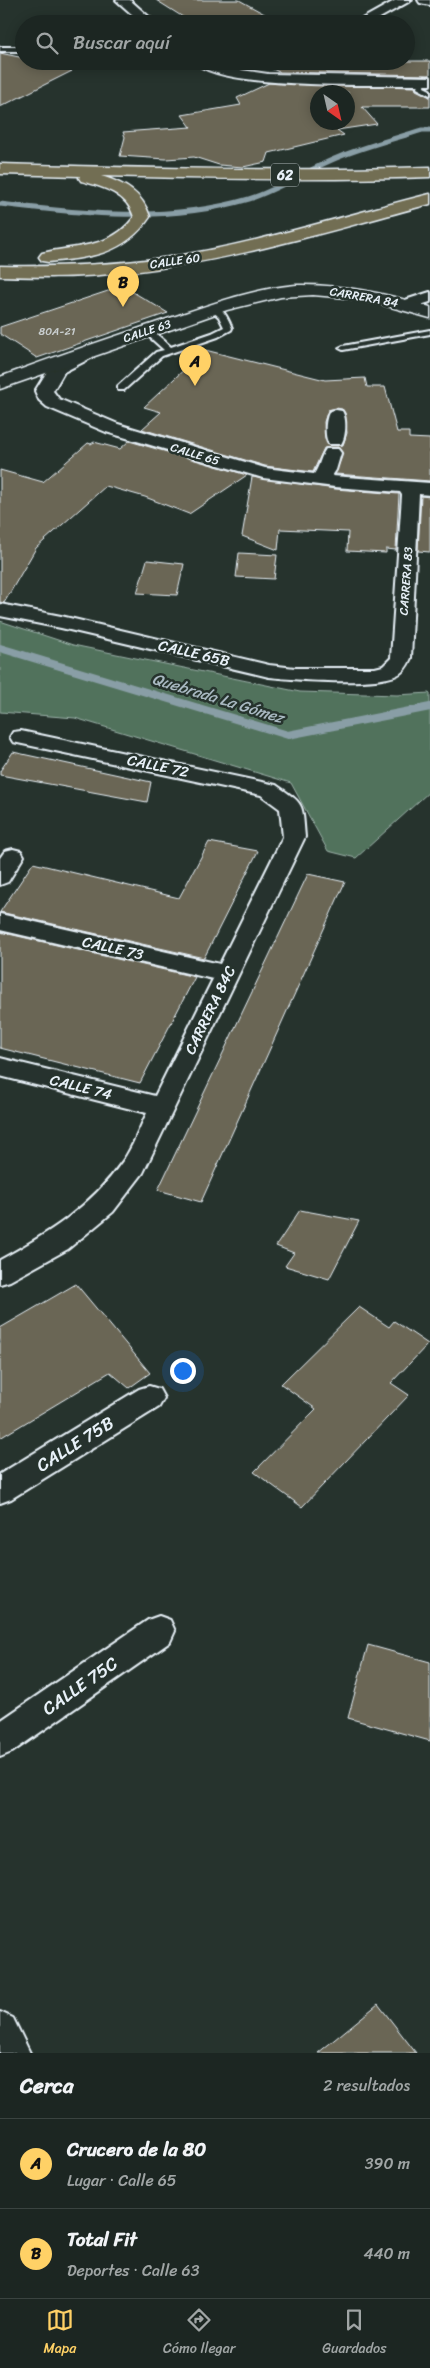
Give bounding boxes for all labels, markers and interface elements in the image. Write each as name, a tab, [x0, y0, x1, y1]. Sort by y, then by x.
search box	[15, 15, 415, 70]
text: Buscar aquí	[73, 26, 170, 59]
icon: search	[33, 29, 61, 57]
north arrow	[310, 85, 355, 130]
road number: 62	[271, 164, 299, 186]
street label: CALLE 60	[148, 247, 202, 275]
pin: B	[107, 266, 139, 307]
street label: CARRERA 84	[328, 280, 401, 314]
street label: CALLE 63	[120, 313, 174, 349]
house number: 80A-21	[39, 322, 76, 341]
pin: A	[179, 345, 211, 386]
street label: CALLE 65	[168, 436, 222, 472]
street label: CARRERA 83	[393, 546, 419, 616]
street label: CALLE 65B	[156, 632, 233, 674]
water label: Quebrada La Gómez	[149, 664, 290, 733]
street label: CALLE 72	[125, 747, 192, 785]
street label: CALLE 73	[80, 928, 146, 968]
street label: CARRERA 84C	[177, 961, 243, 1059]
street label: CALLE 74	[47, 1067, 115, 1107]
your location	[170, 1358, 196, 1384]
street label: CALLE 75B	[30, 1407, 120, 1481]
street label: CALLE 75C	[35, 1648, 125, 1724]
text: Cerca	[20, 2067, 74, 2105]
text: 2 resultados	[323, 2071, 410, 2100]
text: Crucero de la 80	[67, 2133, 206, 2166]
text: A	[31, 2149, 41, 2178]
text: 390 m	[365, 2149, 410, 2178]
text: Lugar · Calle 65	[67, 2166, 177, 2195]
text: Total Fit	[67, 2223, 137, 2256]
text: B	[31, 2239, 41, 2268]
text: 440 m	[363, 2239, 410, 2268]
text: Deportes · Calle 63	[67, 2256, 199, 2285]
tab: Mapa	[43, 2306, 76, 2361]
tab: Cómo llegar	[163, 2306, 235, 2361]
tab: Guardados	[322, 2306, 387, 2361]

